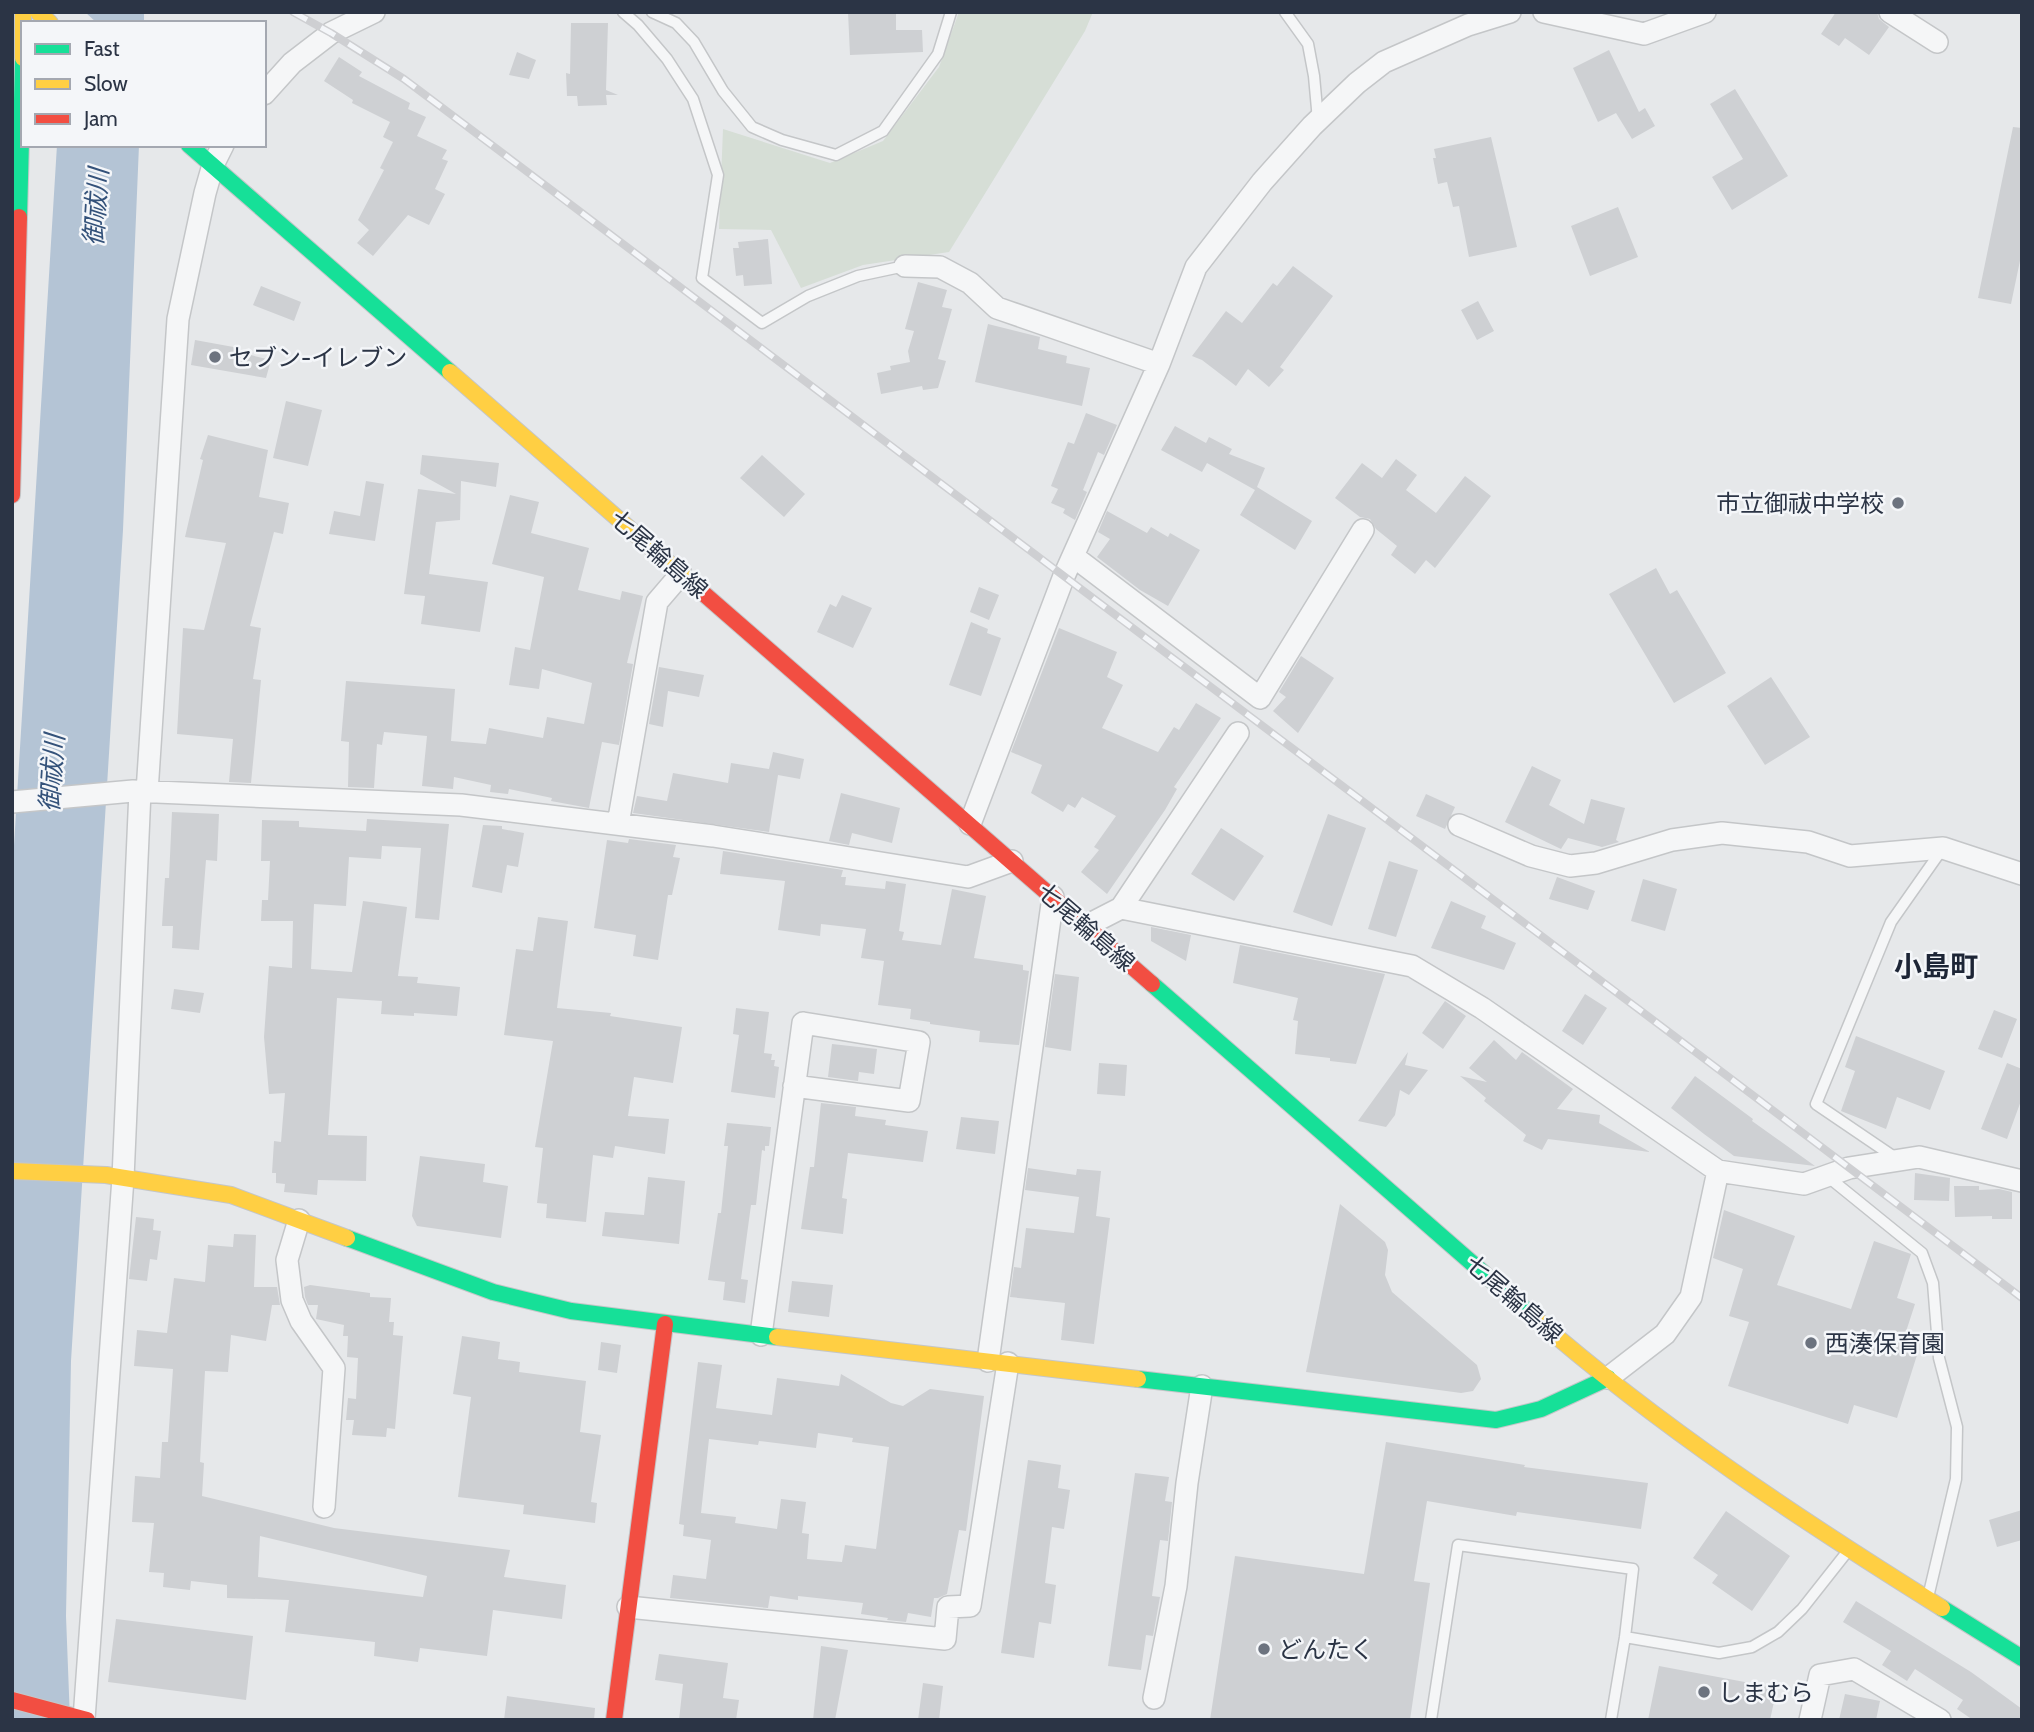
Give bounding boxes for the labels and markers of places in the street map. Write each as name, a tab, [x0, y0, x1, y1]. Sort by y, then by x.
place label: セブン-イレブン	[229, 343, 407, 372]
marker: セブン-イレブン	[207, 349, 223, 365]
place label: 市立御祓中学校	[1716, 489, 1884, 518]
marker: 市立御祓中学校	[1890, 495, 1906, 511]
place label: 西湊保育園	[1825, 1329, 1945, 1358]
marker: 西湊保育園	[1803, 1335, 1819, 1351]
place label: どんたく	[1278, 1635, 1374, 1664]
marker: どんたく	[1256, 1641, 1272, 1657]
place label: しまむら	[1718, 1678, 1814, 1707]
marker: しまむら	[1696, 1684, 1712, 1700]

